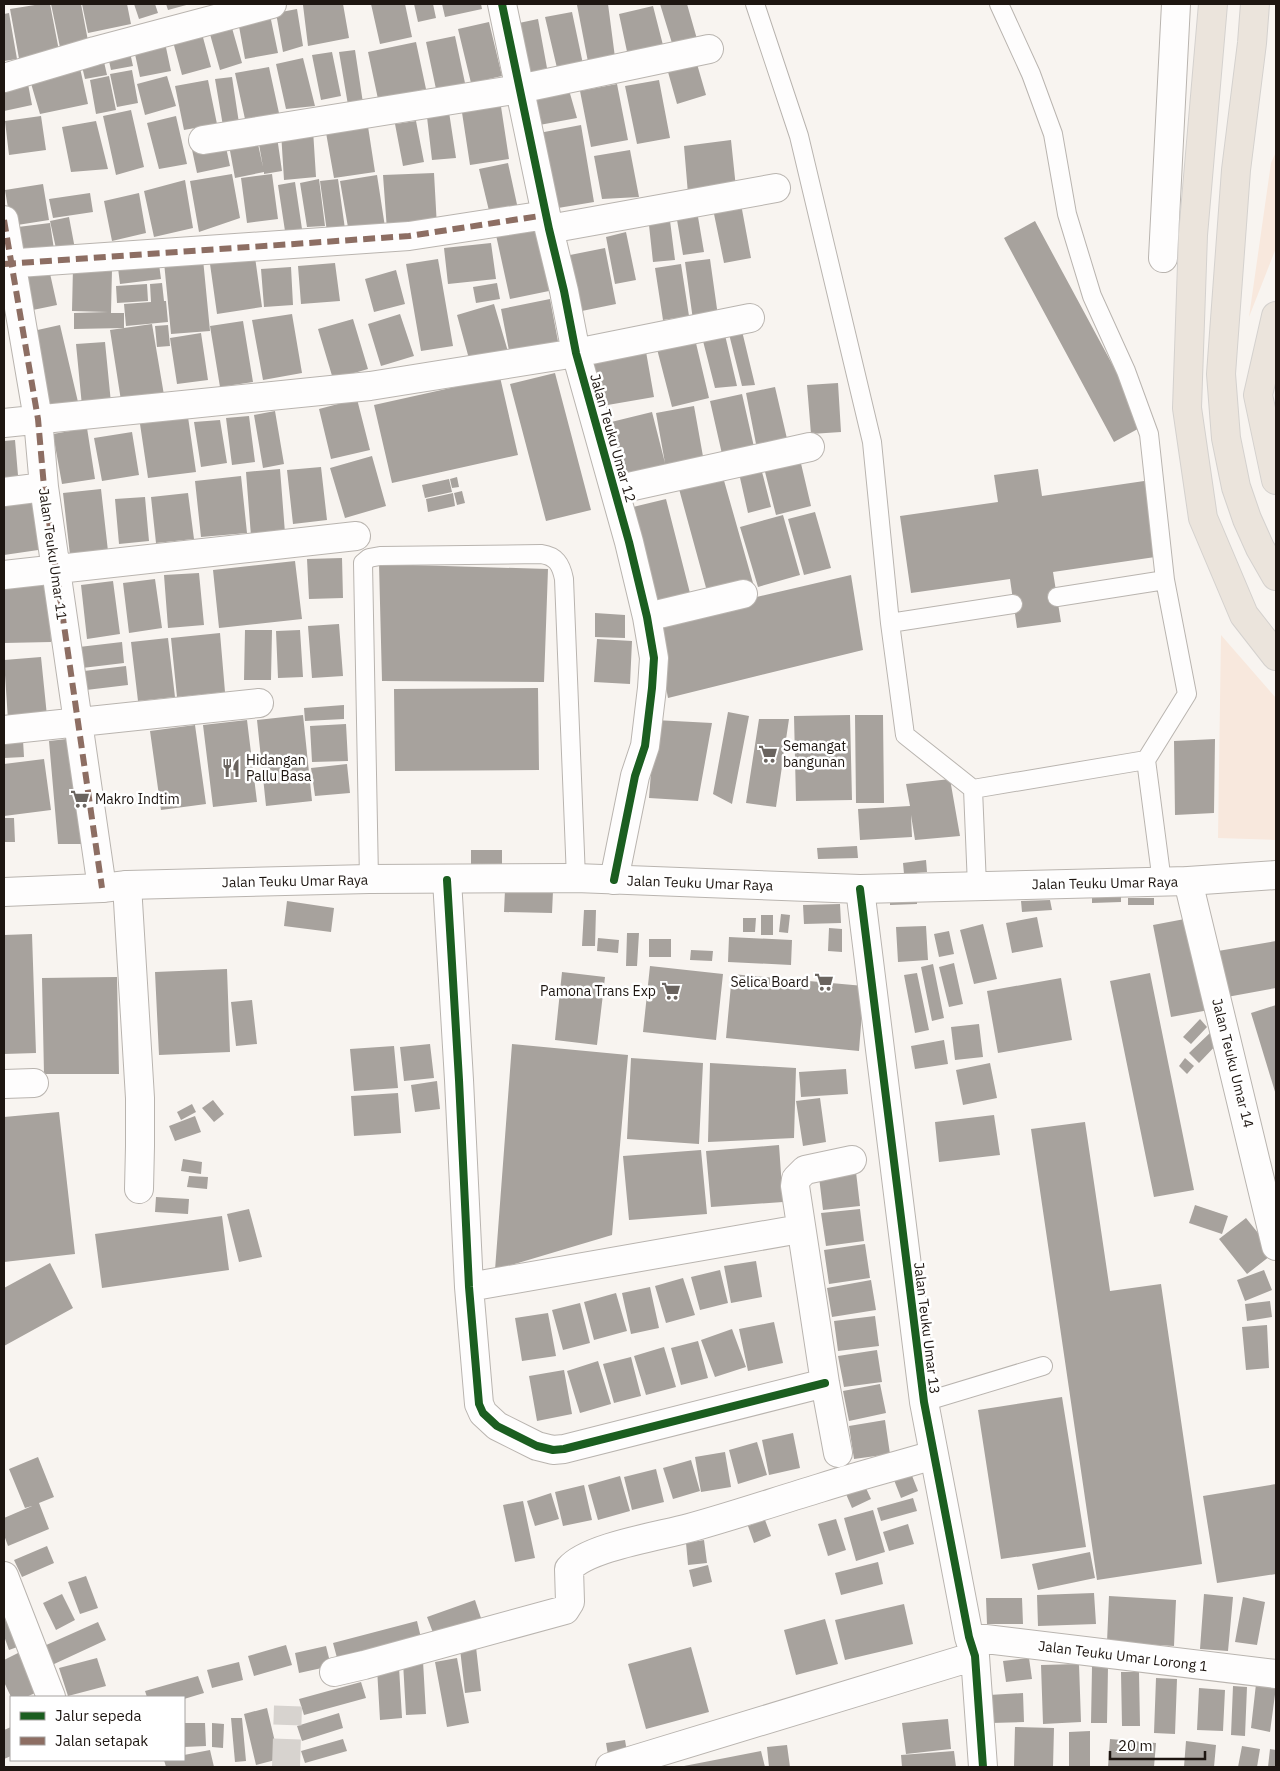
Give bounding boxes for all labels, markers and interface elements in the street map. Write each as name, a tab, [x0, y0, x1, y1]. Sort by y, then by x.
street label: Jalan Teuku Umar 12	[586, 372, 640, 504]
street label: Jalan Teuku Umar 11	[35, 487, 71, 621]
place label: Semangat bangunan	[783, 737, 846, 771]
supermarket icon: Semangat bangunan	[757, 743, 779, 765]
place label: Hidangan Pallu Basa	[246, 751, 312, 785]
restaurant icon: Hidangan Pallu Basa	[220, 757, 242, 779]
supermarket icon: Makro Indtim	[69, 788, 91, 810]
place label: Makro Indtim	[95, 790, 180, 808]
street label: Jalan Teuku Umar Raya	[222, 871, 369, 891]
street label: Jalan Teuku Umar Raya	[626, 871, 774, 895]
street label: Jalan Teuku Umar Raya	[1032, 873, 1179, 893]
supermarket icon: Selica Board	[813, 971, 835, 993]
place label: Selica Board	[730, 973, 809, 991]
supermarket icon: Pamona Trans Exp	[660, 980, 682, 1002]
place label: Pamona Trans Exp	[540, 982, 656, 1000]
street label: Jalan Teuku Umar 14	[1208, 996, 1258, 1130]
street label: Jalan Teuku Umar 13	[910, 1261, 944, 1395]
street label: Jalan Teuku Umar Lorong 1	[1037, 1637, 1209, 1675]
legend	[10, 1696, 185, 1761]
text: Jalur sepeda	[55, 1706, 142, 1725]
scale bar	[1110, 1728, 1205, 1760]
text: Jalan setapak	[55, 1731, 148, 1750]
text: 20 m	[1118, 1736, 1153, 1755]

